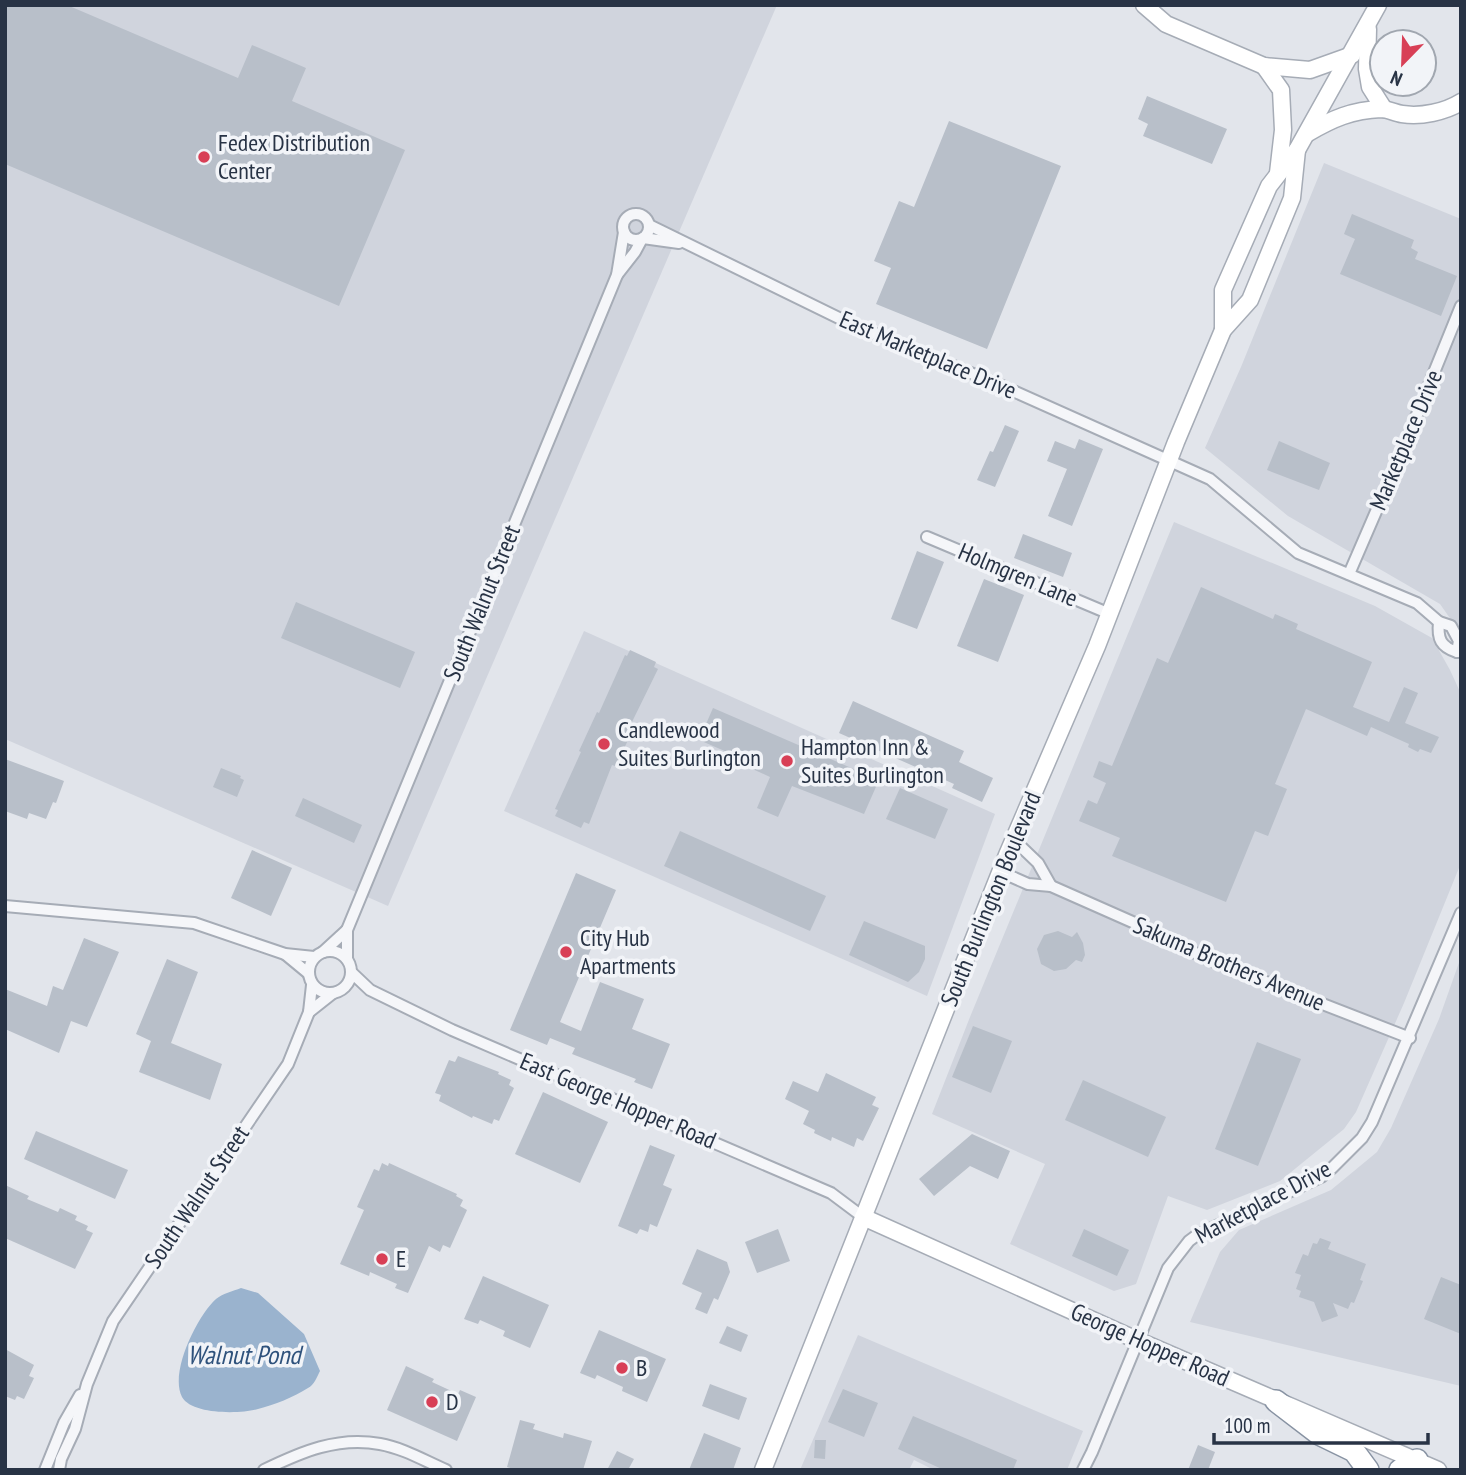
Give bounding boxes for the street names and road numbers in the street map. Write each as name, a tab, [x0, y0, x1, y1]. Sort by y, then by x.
street label: East Marketplace Drive	[835, 303, 1021, 406]
street label: Marketplace Drive	[1362, 365, 1449, 515]
street label: South Walnut Street	[436, 520, 527, 685]
street label: Holmgren Lane	[954, 536, 1083, 614]
street label: South Burlington Boulevard	[933, 787, 1048, 1011]
street label: Sakuma Brothers Avenue	[1129, 909, 1330, 1018]
street label: East George Hopper Road	[515, 1045, 721, 1156]
street label: South Walnut Street	[137, 1119, 256, 1274]
street label: Marketplace Drive	[1190, 1153, 1336, 1250]
street label: George Hopper Road	[1066, 1296, 1234, 1393]

